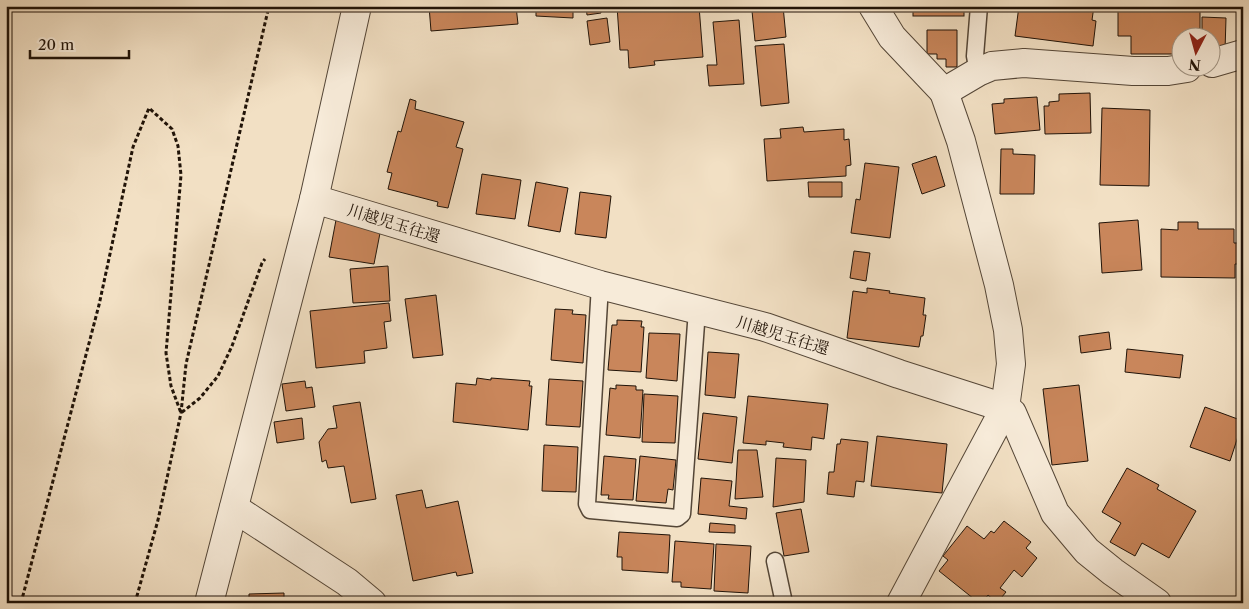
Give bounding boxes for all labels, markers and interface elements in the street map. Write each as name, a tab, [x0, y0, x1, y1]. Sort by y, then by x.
scale bar	[30, 28, 129, 60]
north arrow	[1172, 28, 1222, 78]
text: 20 m	[38, 35, 74, 54]
text: N	[1188, 55, 1202, 75]
street label: 川越児玉往還	[345, 199, 443, 247]
street label: 川越児玉往還	[734, 311, 832, 359]

